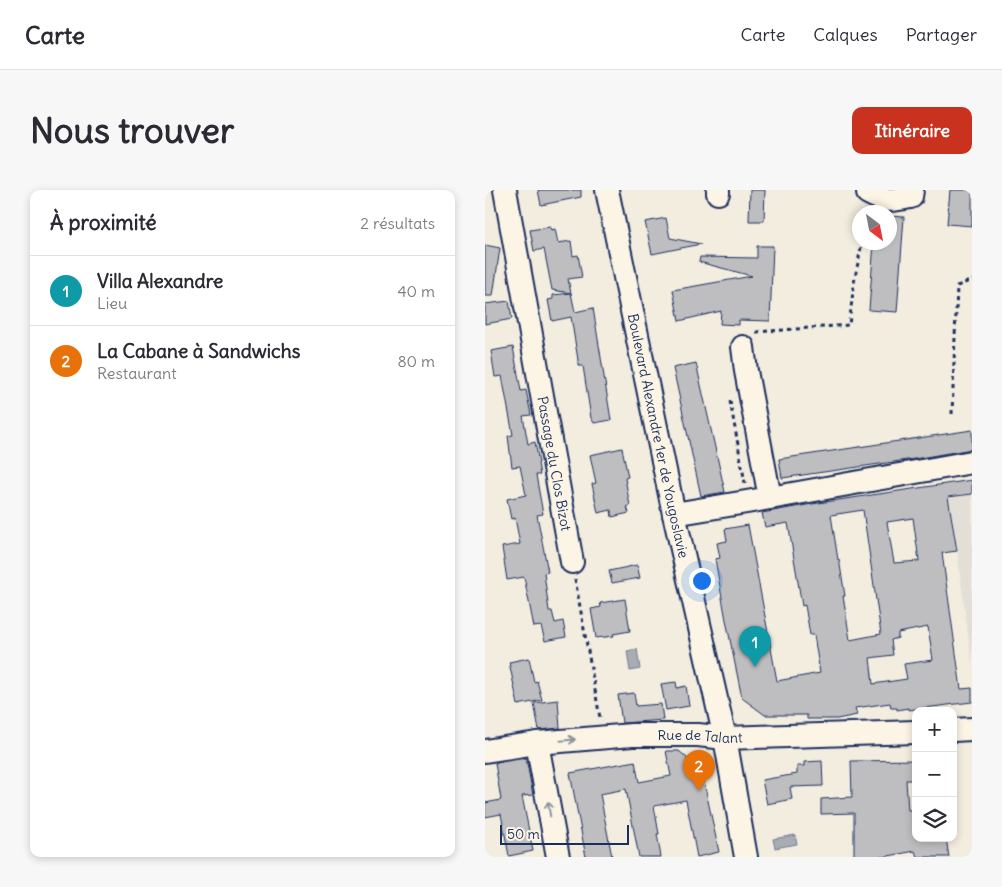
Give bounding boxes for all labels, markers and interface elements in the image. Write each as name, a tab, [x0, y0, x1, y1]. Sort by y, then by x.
text: Carte	[25, 20, 85, 50]
text: Carte	[740, 23, 785, 46]
text: Calques	[813, 23, 878, 46]
text: Partager	[906, 23, 977, 46]
button: Itinéraire	[852, 107, 972, 154]
text: Nous trouver	[30, 108, 234, 152]
north arrow	[852, 205, 897, 250]
text: À proximité	[50, 209, 157, 236]
text: 2 résultats	[360, 213, 435, 233]
text: Villa Alexandre	[97, 269, 223, 293]
text: 1	[63, 281, 69, 301]
text: 40 m	[397, 281, 435, 301]
text: Lieu	[97, 293, 127, 313]
street label: Boulevard Alexandre 1er de Yougoslavie	[624, 312, 693, 560]
text: La Cabane à Sandwichs	[97, 339, 300, 363]
text: 2	[62, 351, 70, 371]
text: 80 m	[397, 351, 435, 371]
text: Restaurant	[97, 363, 177, 383]
street label: Passage du Clos Bizot	[533, 395, 575, 533]
your location	[689, 568, 715, 594]
pin: 1	[739, 626, 771, 667]
map controls	[912, 707, 957, 842]
button: +	[912, 707, 957, 752]
street label: Rue de Talant	[657, 726, 743, 747]
one-way arrow	[560, 735, 576, 745]
pin: 2	[683, 750, 715, 791]
button: −	[912, 752, 957, 797]
button: layers	[912, 797, 957, 842]
one-way arrow	[543, 801, 553, 817]
scale bar	[500, 822, 629, 845]
text: 50 m	[507, 825, 540, 843]

